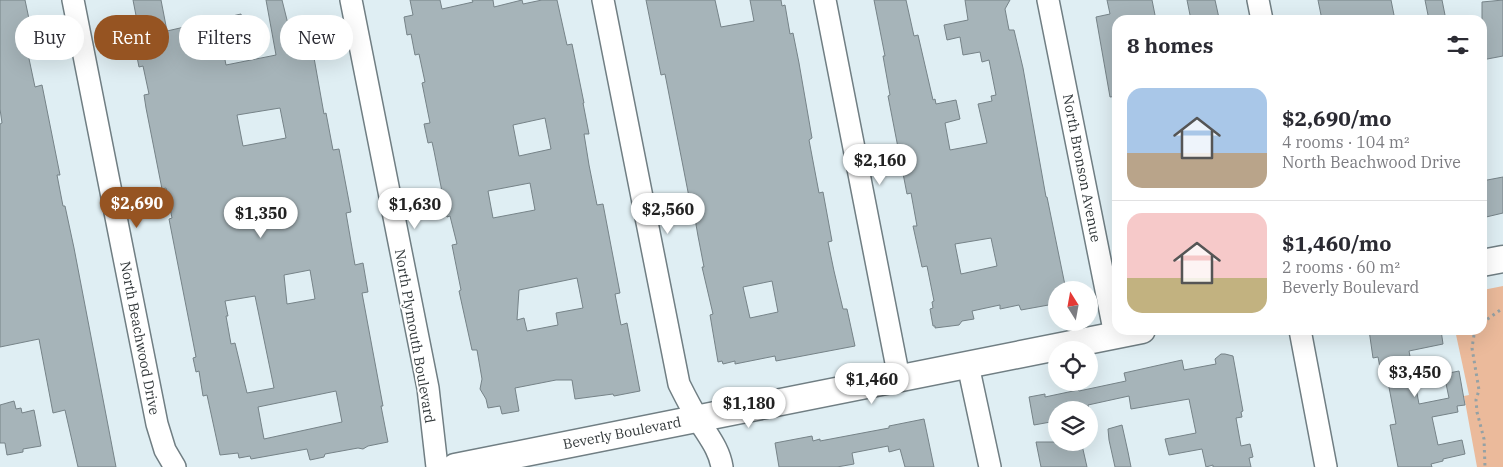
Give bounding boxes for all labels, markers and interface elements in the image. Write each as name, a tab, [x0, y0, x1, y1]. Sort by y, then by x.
chip: Buy	[15, 15, 84, 60]
chip: Rent	[94, 15, 169, 60]
chip: Filters	[179, 15, 270, 60]
chip: New	[280, 15, 353, 60]
text: 8 homes	[1127, 31, 1213, 59]
icon: filters	[1444, 31, 1472, 59]
street label: North Bronson Avenue	[1059, 92, 1105, 244]
text: $2,690/mo	[1282, 104, 1391, 132]
icon: home	[1167, 108, 1227, 168]
text: 4 rooms · 104 m²	[1282, 132, 1410, 152]
pin: $2,160	[839, 144, 921, 186]
text: $2,160	[854, 150, 906, 170]
text: North Beachwood Drive	[1282, 152, 1461, 172]
pin: $2,690	[96, 186, 178, 229]
pin: $1,630	[374, 188, 456, 230]
pin: $2,560	[627, 192, 709, 235]
text: $2,690	[111, 193, 163, 213]
text: $1,630	[389, 194, 441, 214]
pin: $1,350	[220, 196, 302, 239]
text: $2,560	[642, 199, 694, 219]
text: $1,350	[235, 203, 287, 223]
text: $1,460/mo	[1282, 229, 1391, 257]
icon: home	[1167, 233, 1227, 293]
street label: North Plymouth Boulevard	[391, 248, 439, 425]
text: 2 rooms · 60 m²	[1282, 257, 1400, 277]
street label: North Beachwood Drive	[116, 260, 164, 416]
text: Beverly Boulevard	[1282, 277, 1419, 297]
north arrow	[1048, 281, 1098, 331]
map controls	[1048, 281, 1098, 451]
button: locate	[1048, 341, 1098, 391]
pin: $3,450	[1374, 356, 1456, 398]
pin: $1,460	[831, 362, 913, 405]
text: $3,450	[1389, 362, 1441, 382]
text: $1,460	[846, 369, 898, 389]
pin: $1,180	[708, 386, 790, 429]
text: $1,180	[723, 393, 775, 413]
button: layers	[1048, 401, 1098, 451]
street label: Beverly Boulevard	[561, 413, 683, 453]

